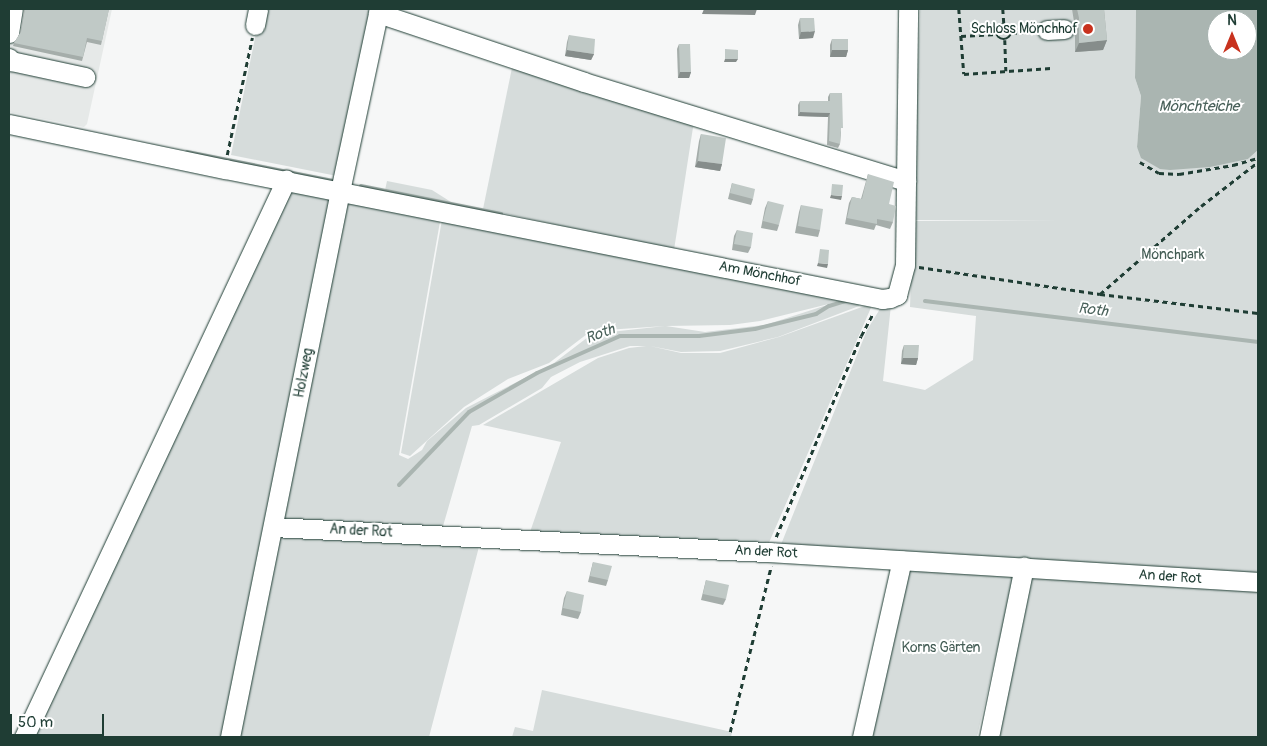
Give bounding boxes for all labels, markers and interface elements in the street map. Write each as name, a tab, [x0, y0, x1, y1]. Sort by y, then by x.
north arrow	[1207, 10, 1257, 60]
text: N	[1227, 12, 1237, 29]
place label: Schloss Mönchhof	[971, 21, 1078, 37]
marker: Schloss Mönchhof	[1082, 23, 1094, 35]
water label: Mönchteiche	[1159, 98, 1239, 116]
park label: Mönchpark	[1141, 247, 1205, 263]
street label: Am Mönchhof	[717, 258, 803, 290]
water label: Roth	[1077, 299, 1109, 321]
water label: Roth	[583, 320, 617, 348]
street label: Holzweg	[291, 347, 317, 399]
street label: An der Rot	[329, 521, 393, 541]
street label: An der Rot	[734, 542, 798, 562]
street label: An der Rot	[1138, 566, 1202, 588]
park label: Korns Gärten	[901, 640, 981, 656]
scale bar	[12, 704, 106, 736]
text: 50 m	[18, 713, 53, 732]

